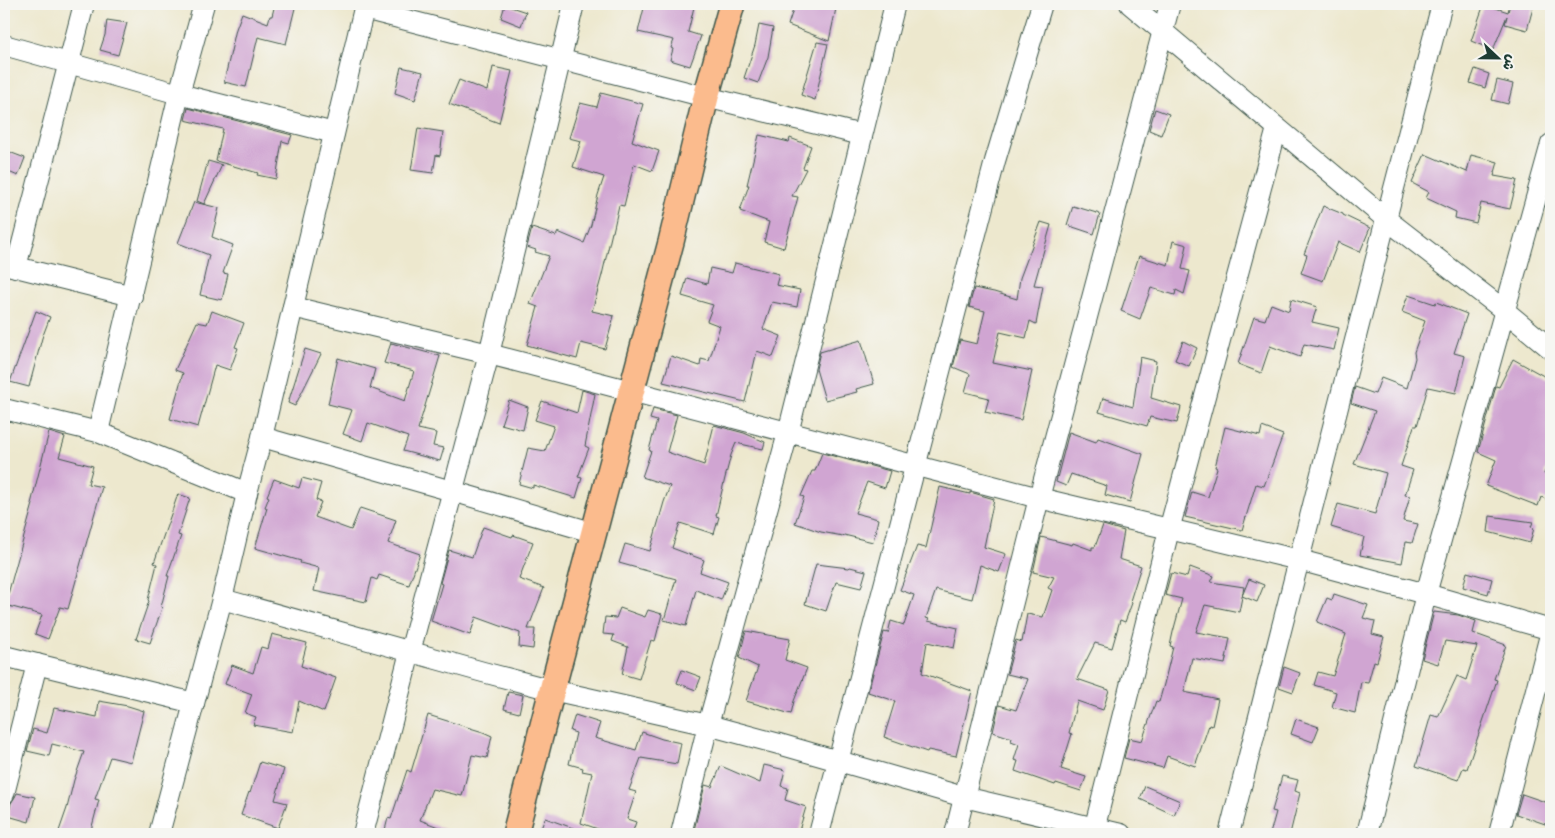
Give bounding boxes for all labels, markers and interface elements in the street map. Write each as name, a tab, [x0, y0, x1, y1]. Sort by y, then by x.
north arrow	[1472, 32, 1522, 82]
text: ش	[1497, 52, 1521, 73]

